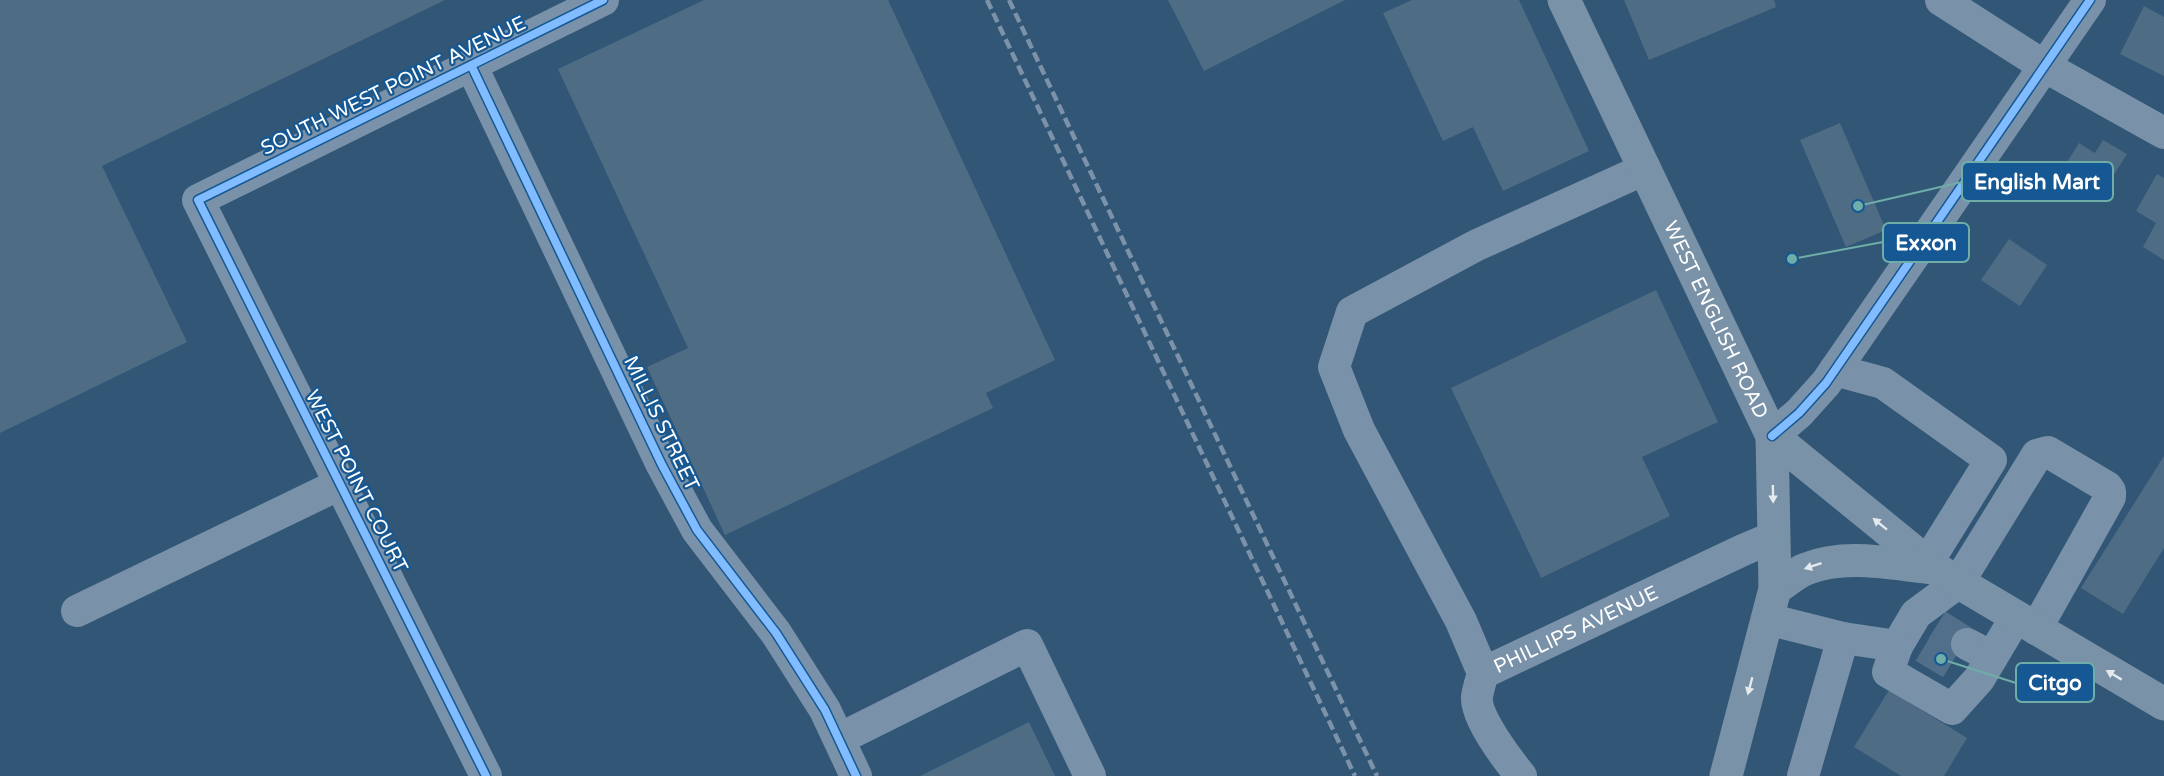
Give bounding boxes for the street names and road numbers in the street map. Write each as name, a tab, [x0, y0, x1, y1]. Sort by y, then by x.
street label: SOUTH WEST POINT AVENUE	[257, 11, 530, 161]
street label: WEST ENGLISH ROAD	[1658, 217, 1773, 423]
street label: MILLIS STREET	[618, 352, 704, 495]
street label: WEST POINT COURT	[300, 386, 413, 577]
street label: PHILLIPS AVENUE	[1490, 581, 1662, 679]

